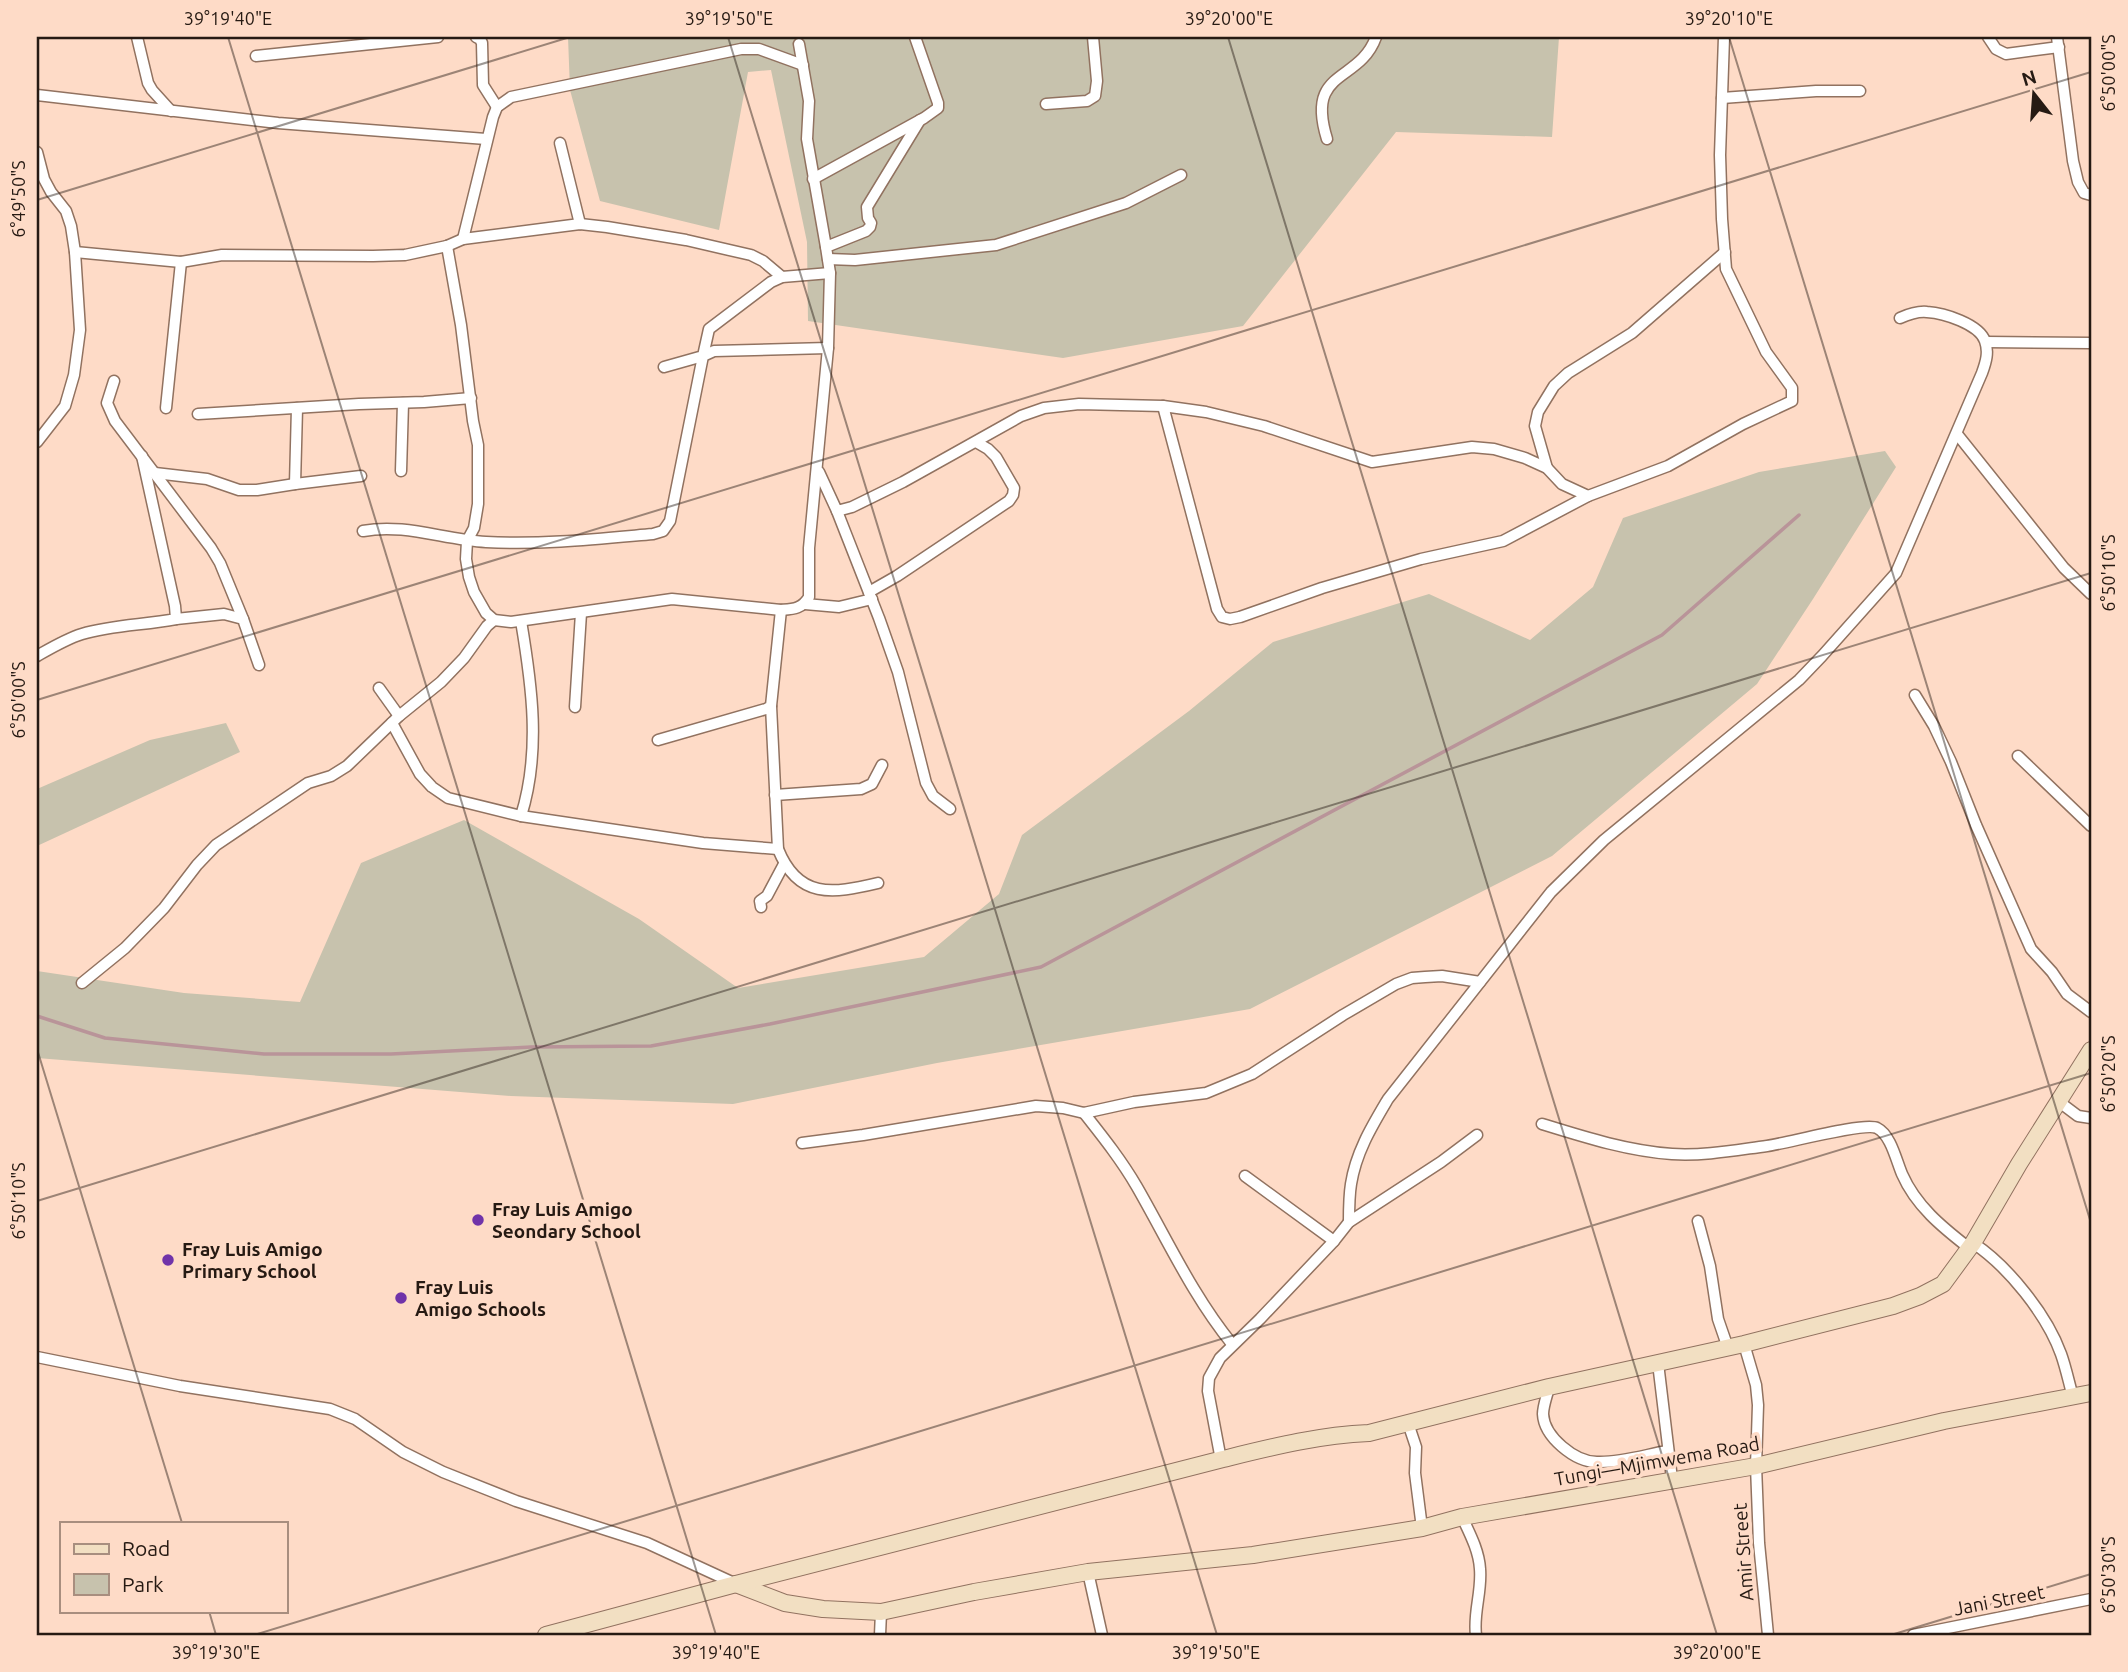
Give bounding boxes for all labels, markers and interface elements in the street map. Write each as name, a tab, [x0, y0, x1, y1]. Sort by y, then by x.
text: 39°19'40"E	[184, 8, 272, 28]
text: 39°19'50"E	[685, 8, 773, 28]
text: 39°20'00"E	[1185, 8, 1273, 28]
text: 39°20'10"E	[1685, 8, 1773, 28]
text: 6°50'00"S	[2098, 34, 2118, 112]
north arrow	[1998, 60, 2068, 130]
text: N	[2019, 65, 2039, 90]
text: 6°49'50"S	[8, 160, 28, 238]
text: 6°50'10"S	[2098, 534, 2118, 612]
text: 6°50'00"S	[8, 661, 28, 739]
text: 6°50'20"S	[2098, 1035, 2118, 1113]
text: 6°50'10"S	[8, 1162, 28, 1240]
place label: Fray Luis Amigo Seondary School	[492, 1198, 641, 1242]
marker: Fray Luis Amigo Seondary School	[470, 1212, 486, 1228]
place label: Fray Luis Amigo Primary School	[182, 1238, 323, 1282]
marker: Fray Luis Amigo Primary School	[160, 1252, 176, 1268]
place label: Fray Luis Amigo Schools	[415, 1276, 546, 1320]
marker: Fray Luis Amigo Schools	[393, 1290, 409, 1306]
street label: Tungi—Mjimwema Road	[1553, 1432, 1761, 1490]
street label: Amir Street	[1729, 1502, 1757, 1602]
legend	[60, 1522, 287, 1612]
text: Road	[122, 1536, 170, 1560]
text: 6°50'30"S	[2098, 1536, 2118, 1614]
text: Park	[122, 1572, 164, 1596]
street label: Jani Street	[1952, 1580, 2047, 1620]
text: 39°19'30"E	[172, 1642, 260, 1662]
text: 39°19'40"E	[672, 1642, 760, 1662]
text: 39°19'50"E	[1172, 1642, 1260, 1662]
text: 39°20'00"E	[1673, 1642, 1761, 1662]

